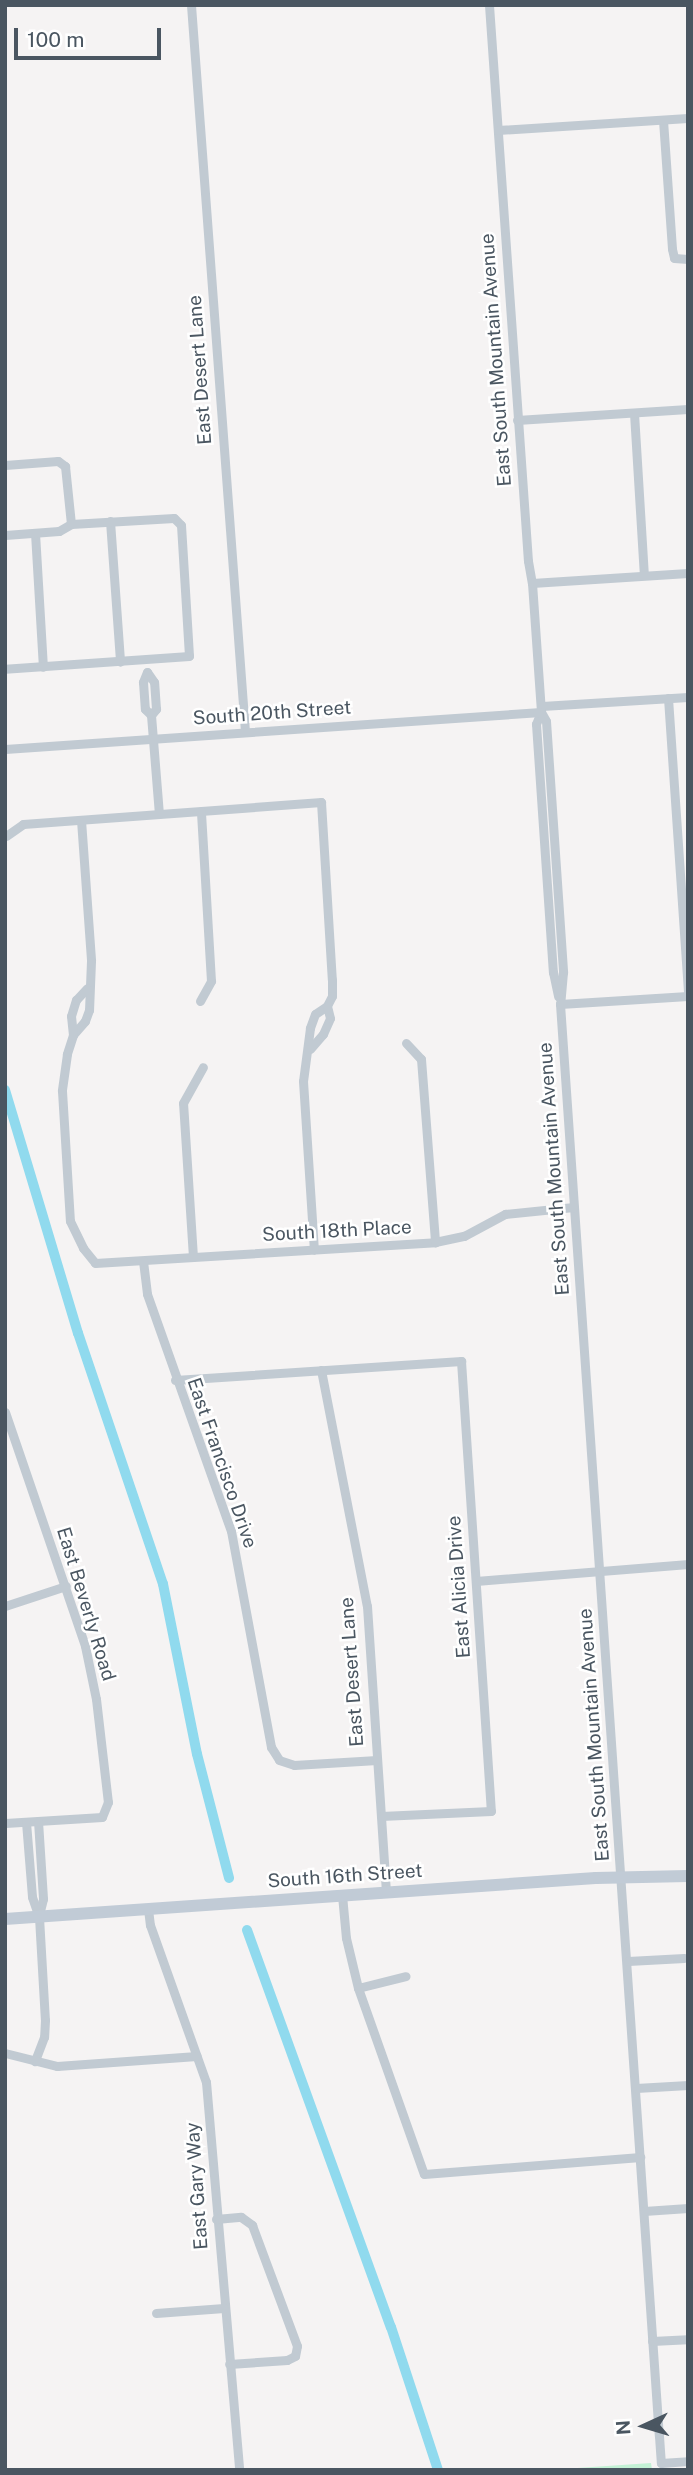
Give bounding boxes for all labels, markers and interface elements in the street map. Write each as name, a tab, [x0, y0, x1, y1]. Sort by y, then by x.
scale bar	[18, 14, 164, 58]
text: 100 m	[27, 27, 84, 52]
street label: East South Mountain Avenue	[476, 233, 516, 487]
street label: East Desert Lane	[183, 294, 217, 446]
street label: South 20th Street	[192, 696, 352, 730]
street label: East South Mountain Avenue	[534, 1042, 574, 1296]
street label: South 18th Place	[262, 1216, 412, 1246]
street label: East Francisco Drive	[182, 1375, 262, 1551]
street label: East Alicia Drive	[443, 1515, 475, 1659]
street label: East Beverly Road	[52, 1524, 120, 1684]
street label: East Desert Lane	[335, 1596, 369, 1748]
street label: East South Mountain Avenue	[574, 1608, 614, 1862]
street label: South 16th Street	[267, 1859, 423, 1893]
street label: East Gary Way	[181, 2121, 213, 2251]
north arrow	[609, 2391, 679, 2461]
text: N	[612, 2419, 635, 2436]

